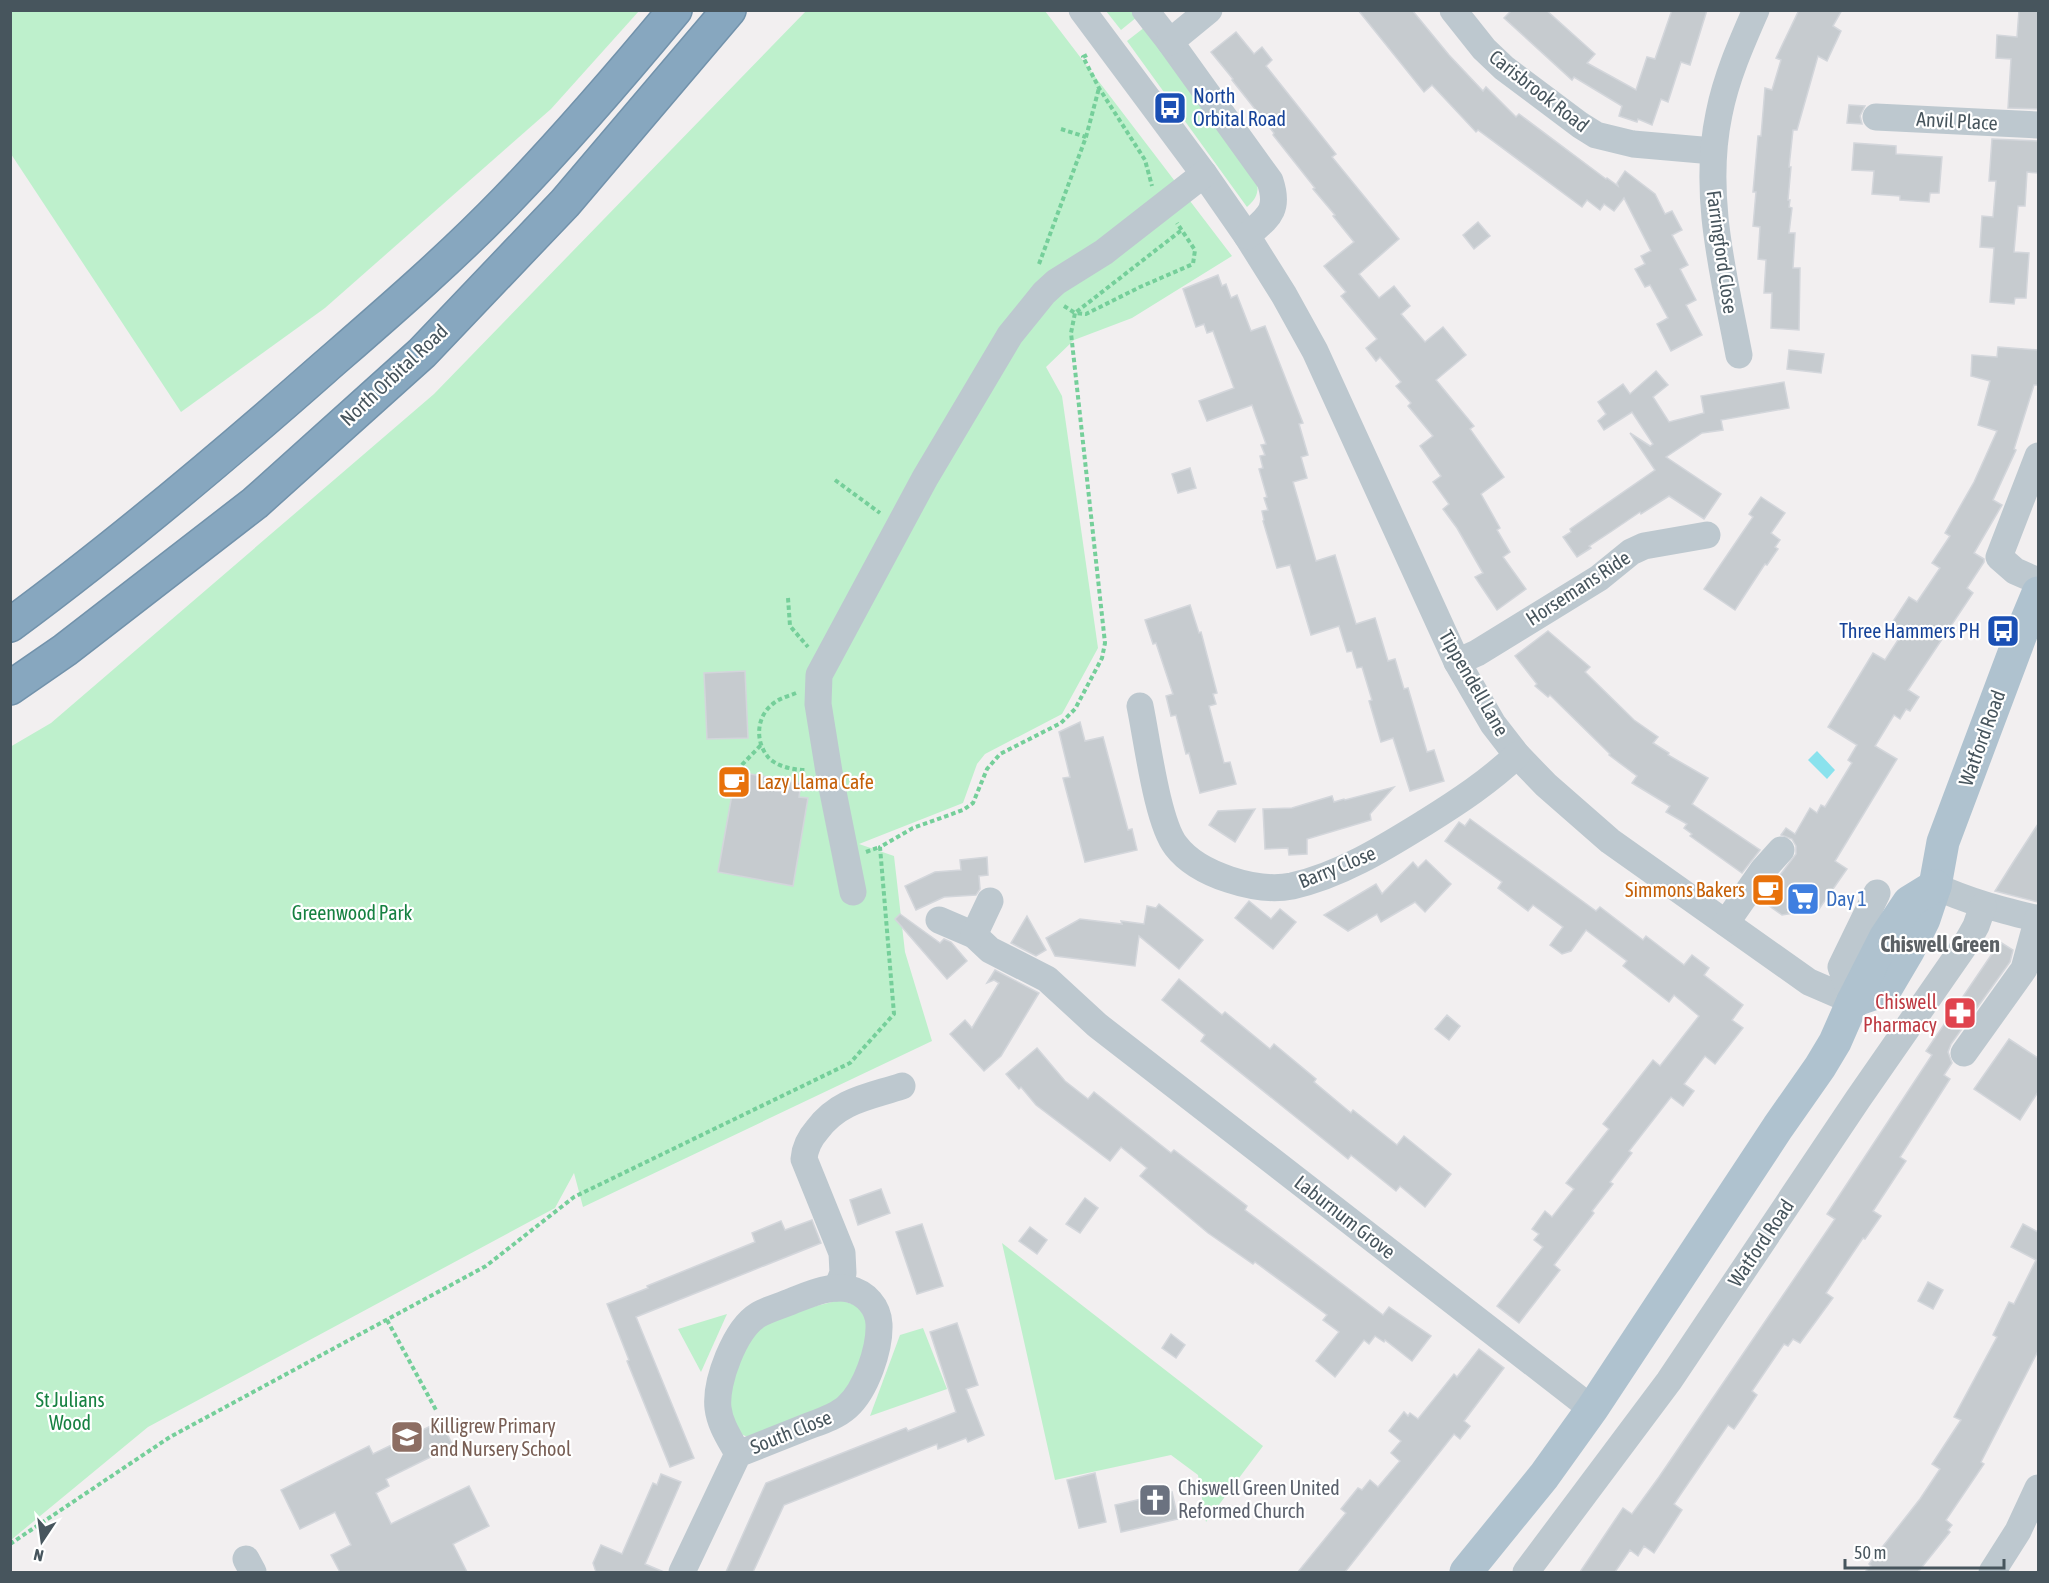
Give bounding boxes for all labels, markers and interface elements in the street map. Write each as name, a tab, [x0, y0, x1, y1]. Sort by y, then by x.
street label: Carisbrook Road	[1485, 45, 1594, 137]
place label: North Orbital Road	[1193, 84, 1286, 130]
bus stop icon: North Orbital Road	[1152, 90, 1188, 126]
street label: Anvil Place	[1916, 107, 1998, 134]
street label: Farringford Close	[1702, 189, 1743, 315]
street label: North Orbital Road	[335, 319, 452, 430]
street label: Horsemans Ride	[1521, 545, 1634, 630]
bus stop icon: Three Hammers PH	[1985, 613, 2021, 649]
place label: Three Hammers PH	[1839, 619, 1980, 642]
street label: Tippendell Lane	[1435, 626, 1514, 740]
street label: Watford Road	[1954, 687, 2009, 789]
cafe icon: Lazy Llama Cafe	[716, 764, 752, 800]
place label: Lazy Llama Cafe	[757, 770, 874, 793]
street label: Barry Close	[1295, 841, 1379, 892]
cafe icon: Simmons Bakers	[1750, 872, 1786, 908]
place label: Simmons Bakers	[1625, 878, 1745, 901]
supermarket icon: Day 1	[1785, 881, 1821, 917]
place label: Day 1	[1826, 887, 1867, 910]
park label: Greenwood Park	[292, 901, 412, 924]
district label: Chiswell Green	[1880, 931, 2000, 957]
place label: Chiswell Pharmacy	[1863, 990, 1938, 1036]
pharmacy icon: Chiswell Pharmacy	[1942, 995, 1978, 1031]
street label: Laburnum Grove	[1290, 1170, 1400, 1263]
street label: Watford Road	[1723, 1195, 1798, 1291]
park label: St Julians Wood	[36, 1388, 104, 1434]
street label: South Close	[747, 1405, 835, 1458]
place label: Killigrew Primary and Nursery School	[430, 1414, 572, 1460]
school or university icon: Killigrew Primary and Nursery School	[389, 1419, 425, 1455]
place label: Chiswell Green United Reformed Church	[1178, 1476, 1340, 1522]
church icon: Chiswell Green United Reformed Church	[1137, 1482, 1173, 1518]
north arrow	[12, 1511, 72, 1571]
scale bar	[1845, 1532, 2004, 1570]
text: 50 m	[1854, 1542, 1886, 1563]
text: N	[32, 1546, 45, 1565]

